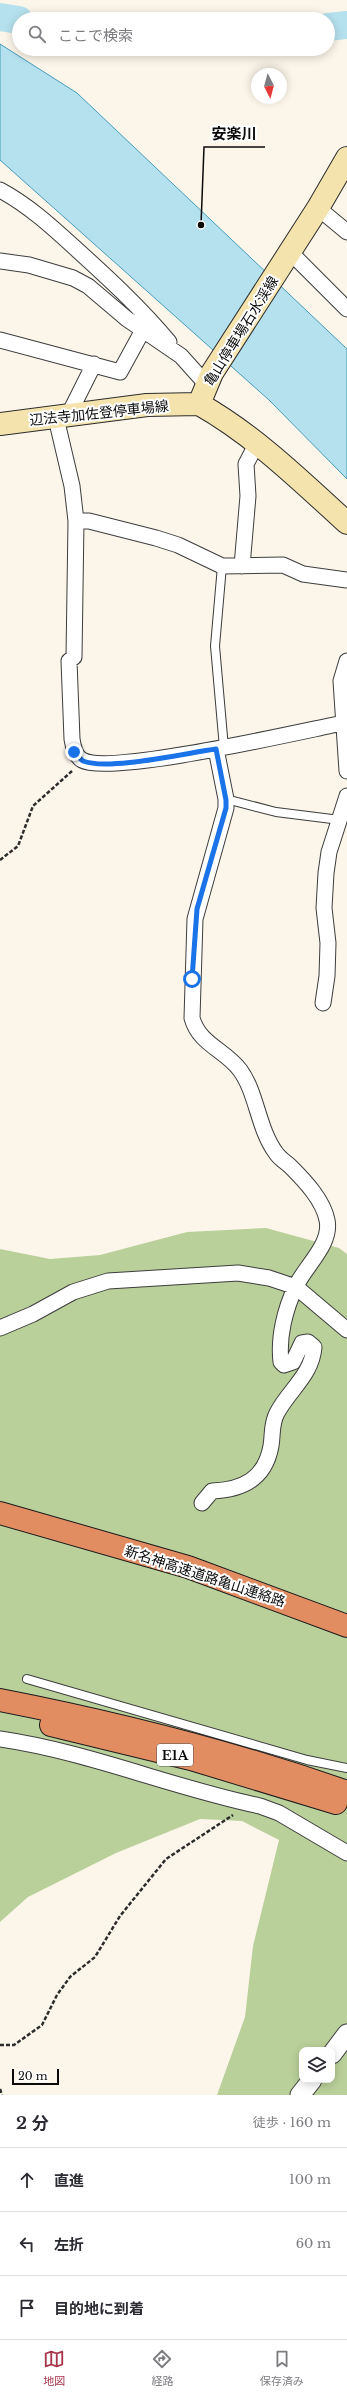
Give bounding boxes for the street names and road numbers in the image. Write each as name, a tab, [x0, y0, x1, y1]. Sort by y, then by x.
street label: 亀山停車場石水渓線	[200, 273, 282, 389]
street label: 辺法寺加佐登停車場線	[28, 397, 170, 429]
street label: 新名神高速道路亀山連絡路	[122, 1541, 288, 1611]
road number: E1A	[157, 1744, 193, 1766]

